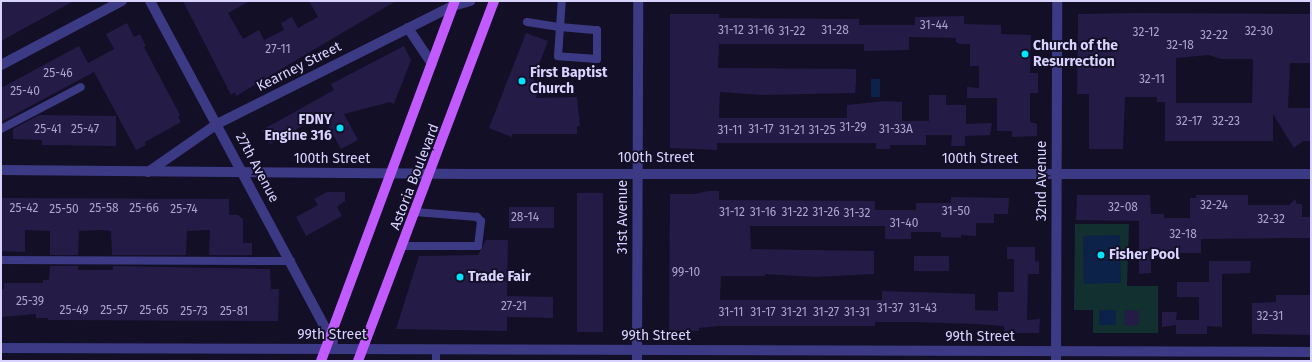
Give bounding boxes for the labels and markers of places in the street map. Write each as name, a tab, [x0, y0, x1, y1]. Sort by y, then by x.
place label: Church of the Resurrection	[1033, 38, 1118, 70]
marker: Church of the Resurrection	[1020, 49, 1030, 59]
place label: First Baptist Church	[530, 65, 607, 98]
marker: First Baptist Church	[517, 76, 527, 86]
place label: FDNY Engine 316	[265, 112, 332, 144]
marker: FDNY Engine 316	[335, 123, 345, 133]
place label: Fisher Pool	[1109, 247, 1179, 263]
marker: Fisher Pool	[1096, 250, 1106, 260]
place label: Trade Fair	[468, 269, 531, 285]
marker: Trade Fair	[455, 272, 465, 282]

